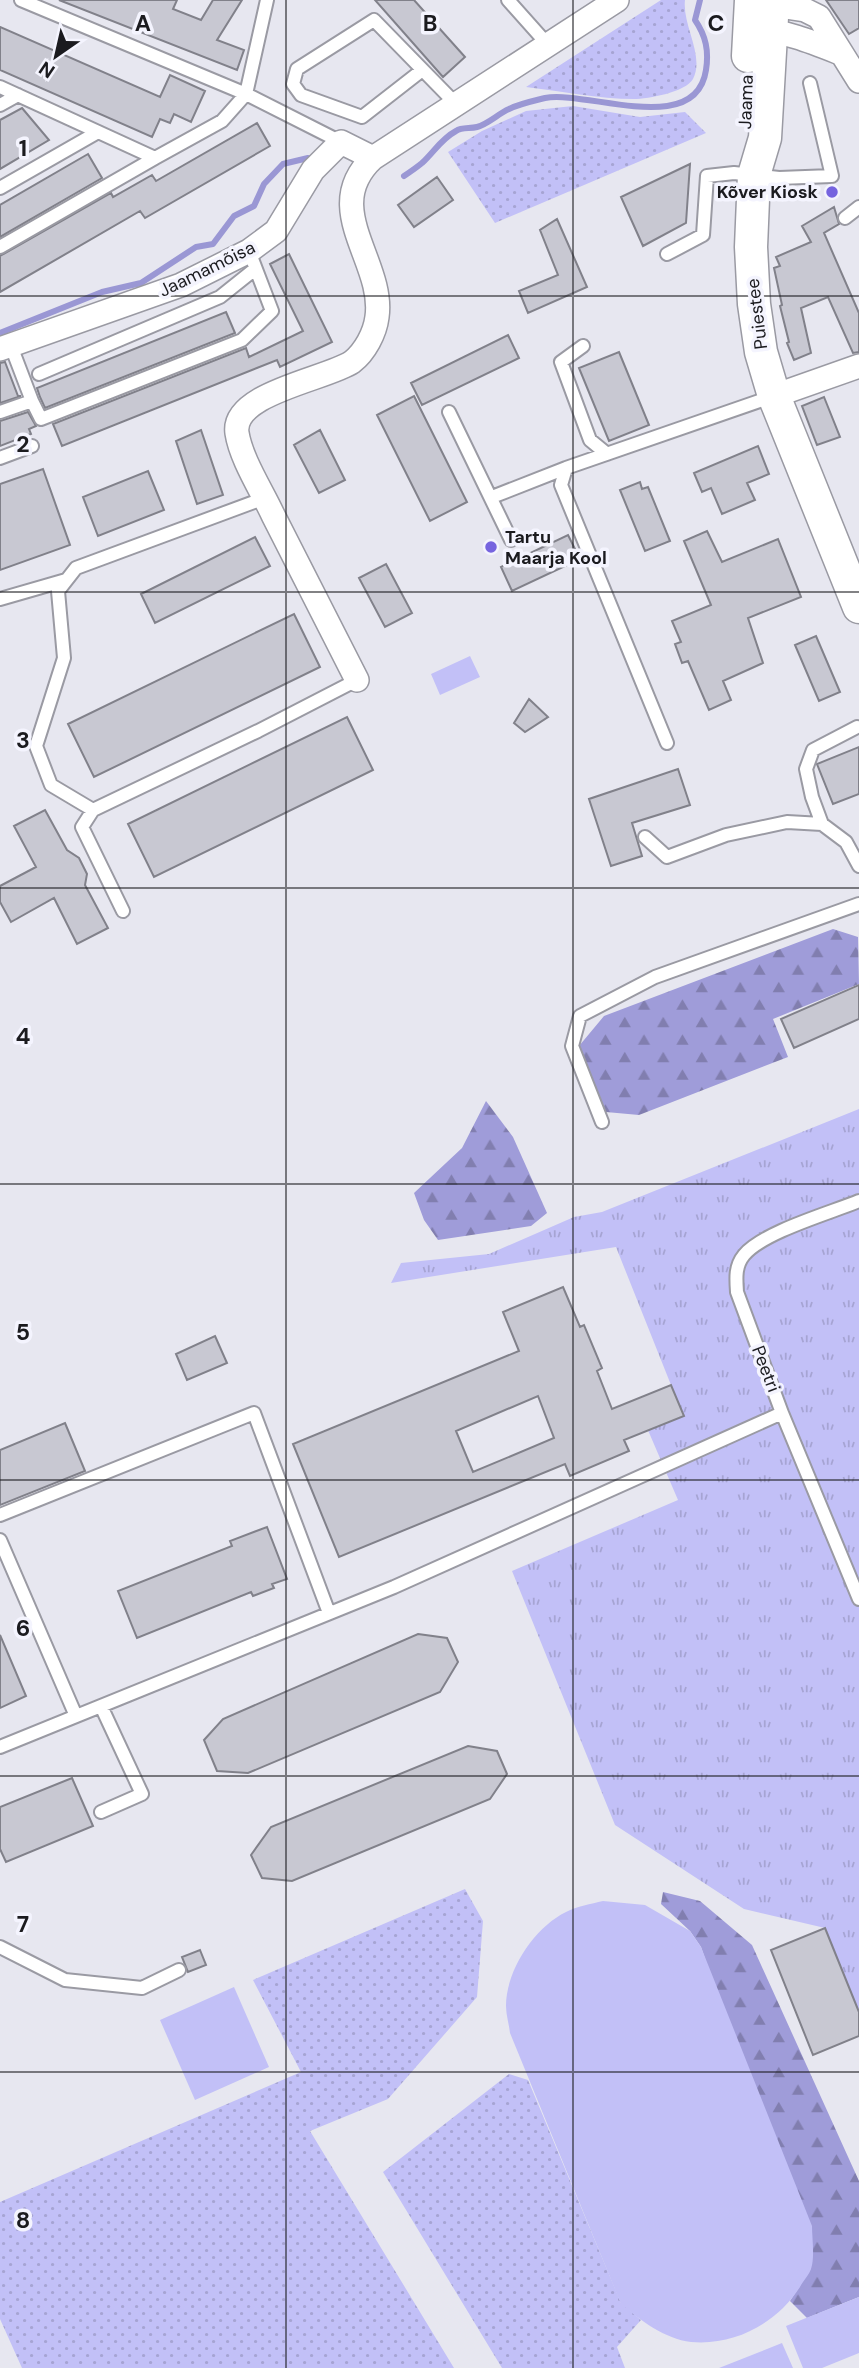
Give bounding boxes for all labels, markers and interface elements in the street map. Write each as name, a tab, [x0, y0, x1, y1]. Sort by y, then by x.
text: A	[135, 8, 151, 38]
text: B	[423, 8, 437, 38]
text: C	[708, 8, 724, 38]
north arrow	[21, 21, 91, 91]
text: N	[34, 55, 60, 84]
street label: Jaama	[733, 74, 759, 130]
text: 1	[19, 133, 27, 163]
place label: Kõver Kiosk	[717, 180, 819, 204]
marker: Kõver Kiosk	[824, 184, 840, 200]
street label: Jaamamõisa	[155, 235, 259, 303]
street label: Puiestee	[741, 277, 773, 351]
text: 2	[16, 429, 30, 459]
place label: Tartu Maarja Kool	[505, 525, 607, 570]
marker: Tartu Maarja Kool	[483, 539, 499, 555]
text: 3	[16, 725, 30, 755]
text: 4	[16, 1021, 31, 1051]
text: 5	[16, 1317, 30, 1347]
street label: Peetri	[746, 1342, 786, 1396]
text: 6	[16, 1613, 30, 1643]
text: 7	[17, 1909, 29, 1939]
text: 8	[16, 2205, 30, 2235]

